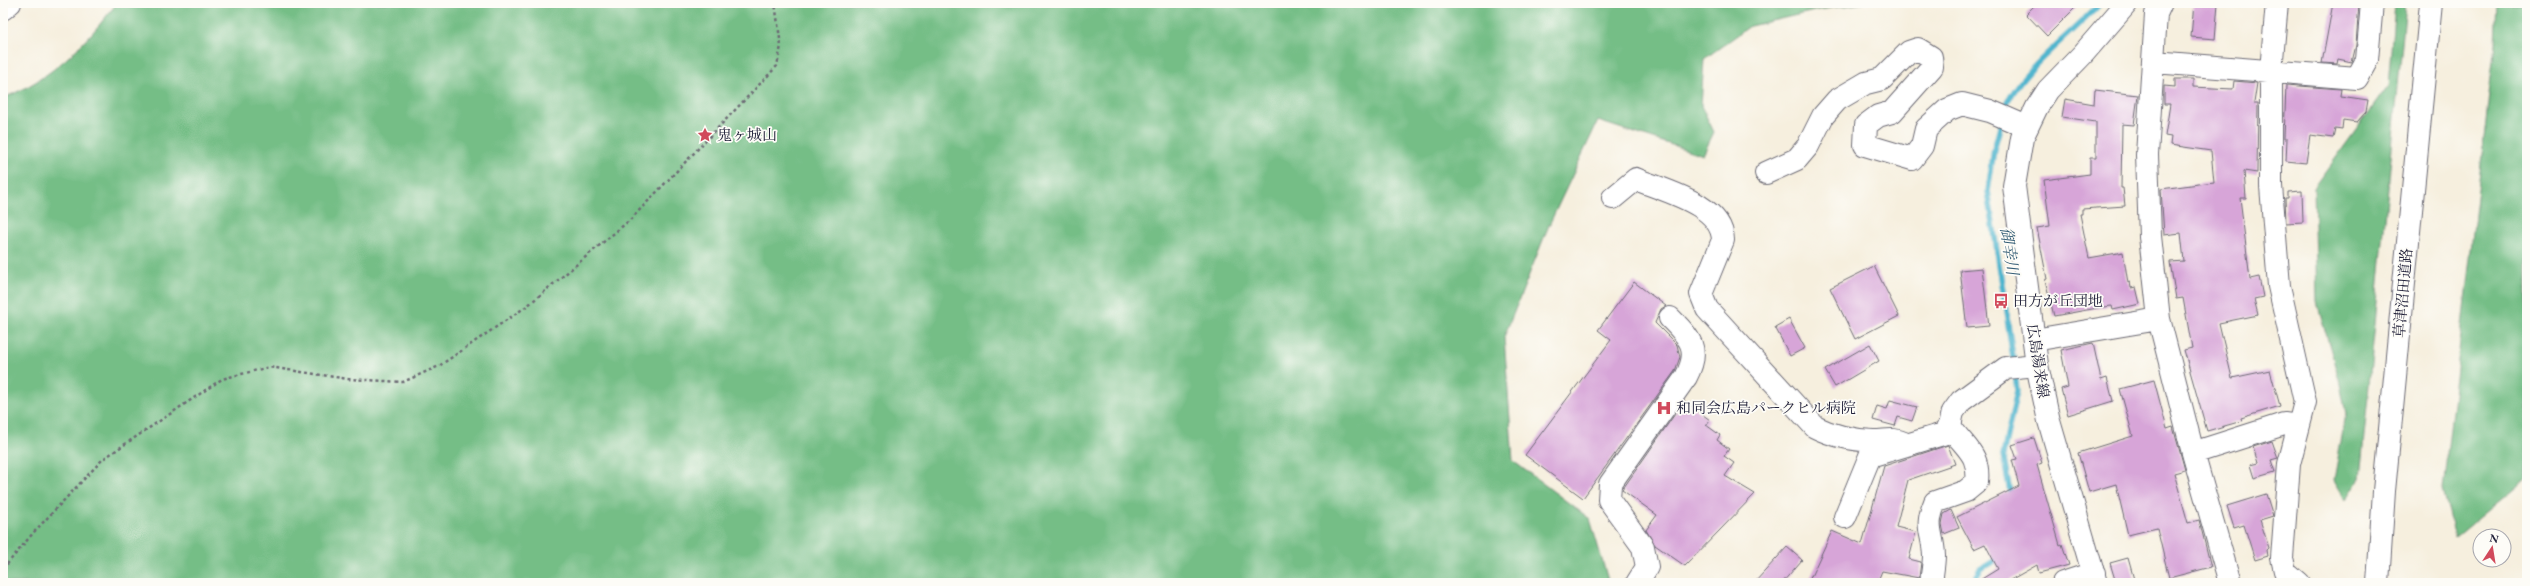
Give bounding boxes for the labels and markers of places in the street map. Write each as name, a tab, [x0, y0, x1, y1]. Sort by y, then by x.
place label: 鬼ヶ城山	[717, 125, 777, 144]
place icon: 鬼ヶ城山	[696, 126, 714, 144]
place label: 田方が丘団地	[2013, 291, 2103, 310]
bus stop icon: 田方が丘団地	[1992, 292, 2010, 310]
place label: 和同会広島パークヒル病院	[1676, 398, 1856, 417]
hospital icon: 和同会広島パークヒル病院	[1655, 399, 1673, 417]

